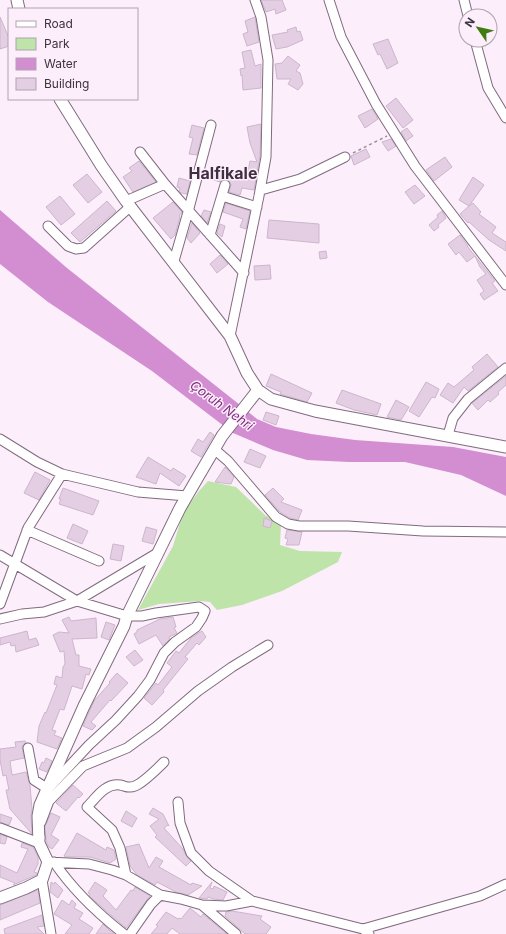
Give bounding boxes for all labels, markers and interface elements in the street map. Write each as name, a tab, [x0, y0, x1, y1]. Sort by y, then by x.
legend	[8, 8, 138, 100]
north arrow	[458, 8, 498, 48]
text: N	[462, 15, 478, 30]
text: Road	[44, 16, 73, 31]
text: Park	[44, 36, 70, 51]
text: Water	[44, 56, 78, 71]
text: Building	[44, 76, 89, 91]
district label: Halfikale	[189, 163, 257, 183]
water label: Çoruh Nehri	[187, 377, 258, 434]

